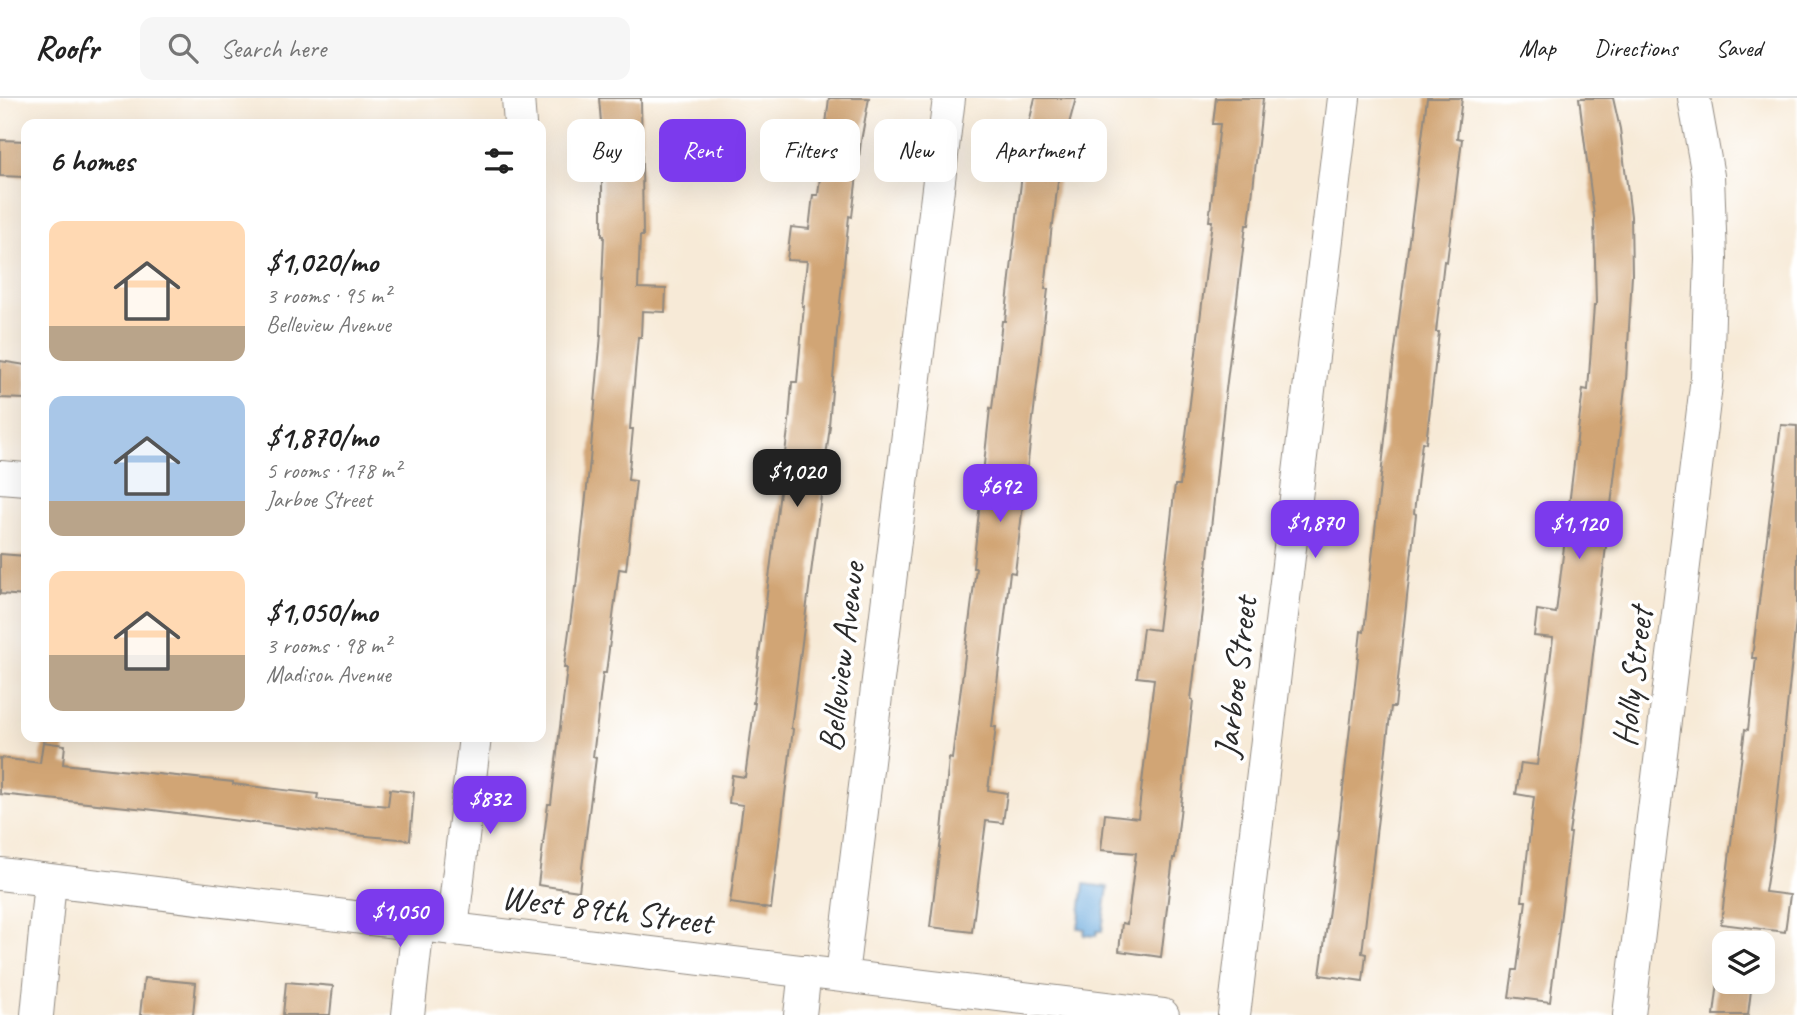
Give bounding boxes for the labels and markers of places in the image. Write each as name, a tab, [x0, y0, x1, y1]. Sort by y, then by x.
pin: $1,020	[740, 450, 854, 509]
pin: $692	[959, 464, 1041, 524]
pin: $1,870	[1258, 500, 1372, 560]
pin: $1,120	[1522, 502, 1636, 561]
pin: $832	[449, 776, 531, 836]
pin: $1,050	[343, 890, 457, 949]

